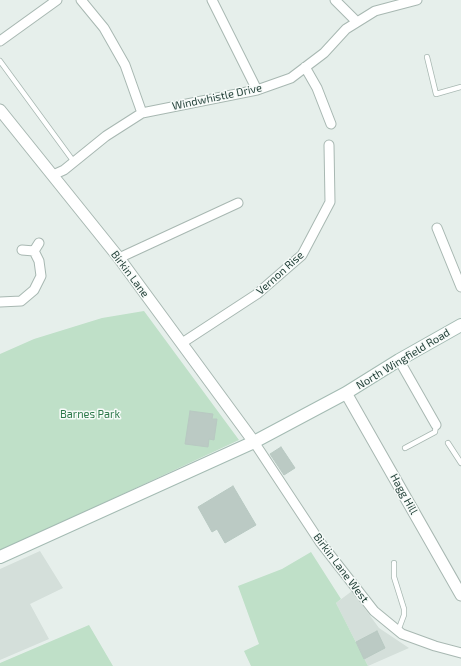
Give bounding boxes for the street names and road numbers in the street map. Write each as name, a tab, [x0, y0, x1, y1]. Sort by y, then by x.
street label: Windwhistle Drive	[171, 81, 263, 113]
street label: Birkin Lane	[108, 248, 152, 300]
street label: Vernon Rise	[254, 248, 306, 298]
street label: North Wingfield Road	[354, 326, 452, 392]
street label: Hagg Hill	[387, 471, 421, 517]
street label: Birkin Lane West	[311, 531, 371, 605]

